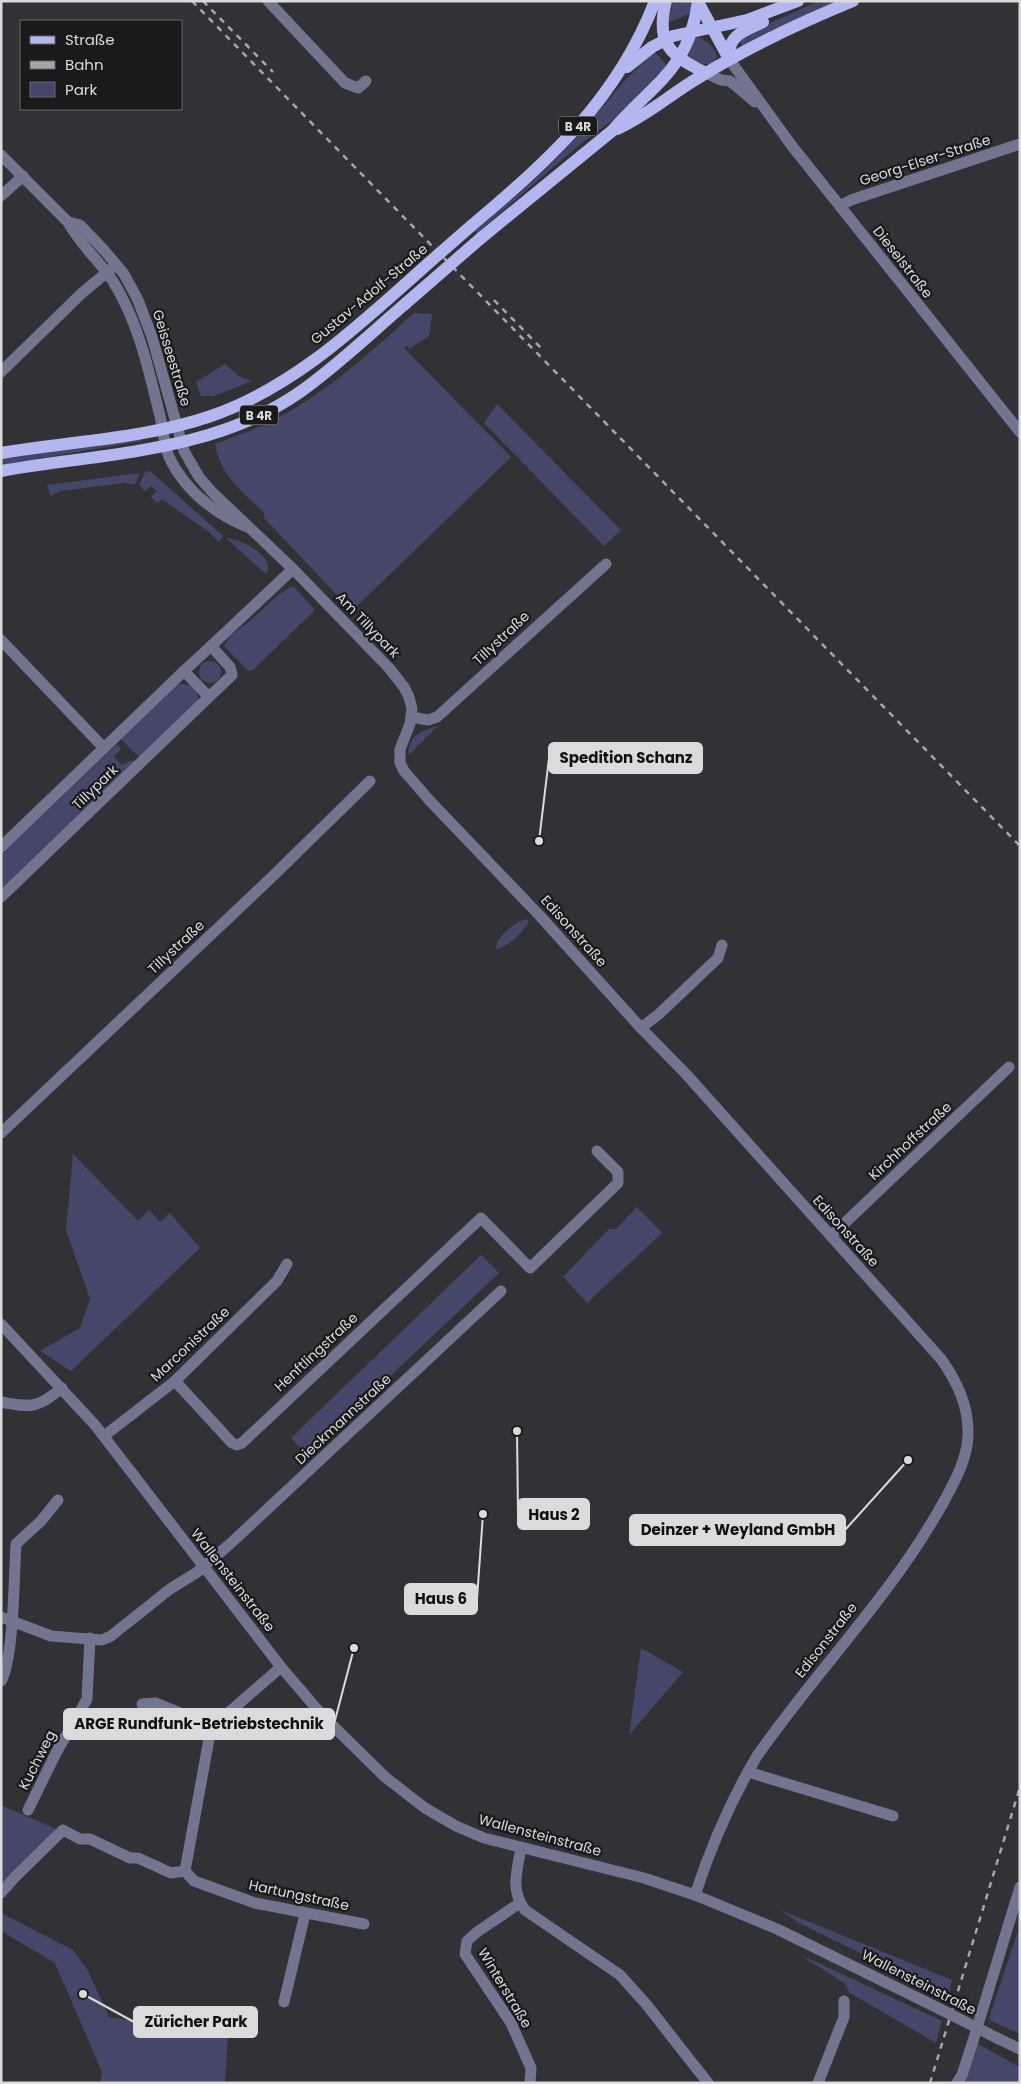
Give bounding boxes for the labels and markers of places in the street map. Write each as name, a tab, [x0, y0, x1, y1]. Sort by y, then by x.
callout: Spedition Schanz	[549, 743, 702, 773]
callout: Haus 2	[518, 1499, 589, 1529]
callout: Deinzer + Weyland GmbH	[630, 1515, 845, 1545]
callout: Haus 6	[405, 1584, 477, 1614]
callout: ARGE Rundfunk-Betriebstechnik	[64, 1709, 334, 1739]
callout: Züricher Park	[134, 2007, 257, 2037]

